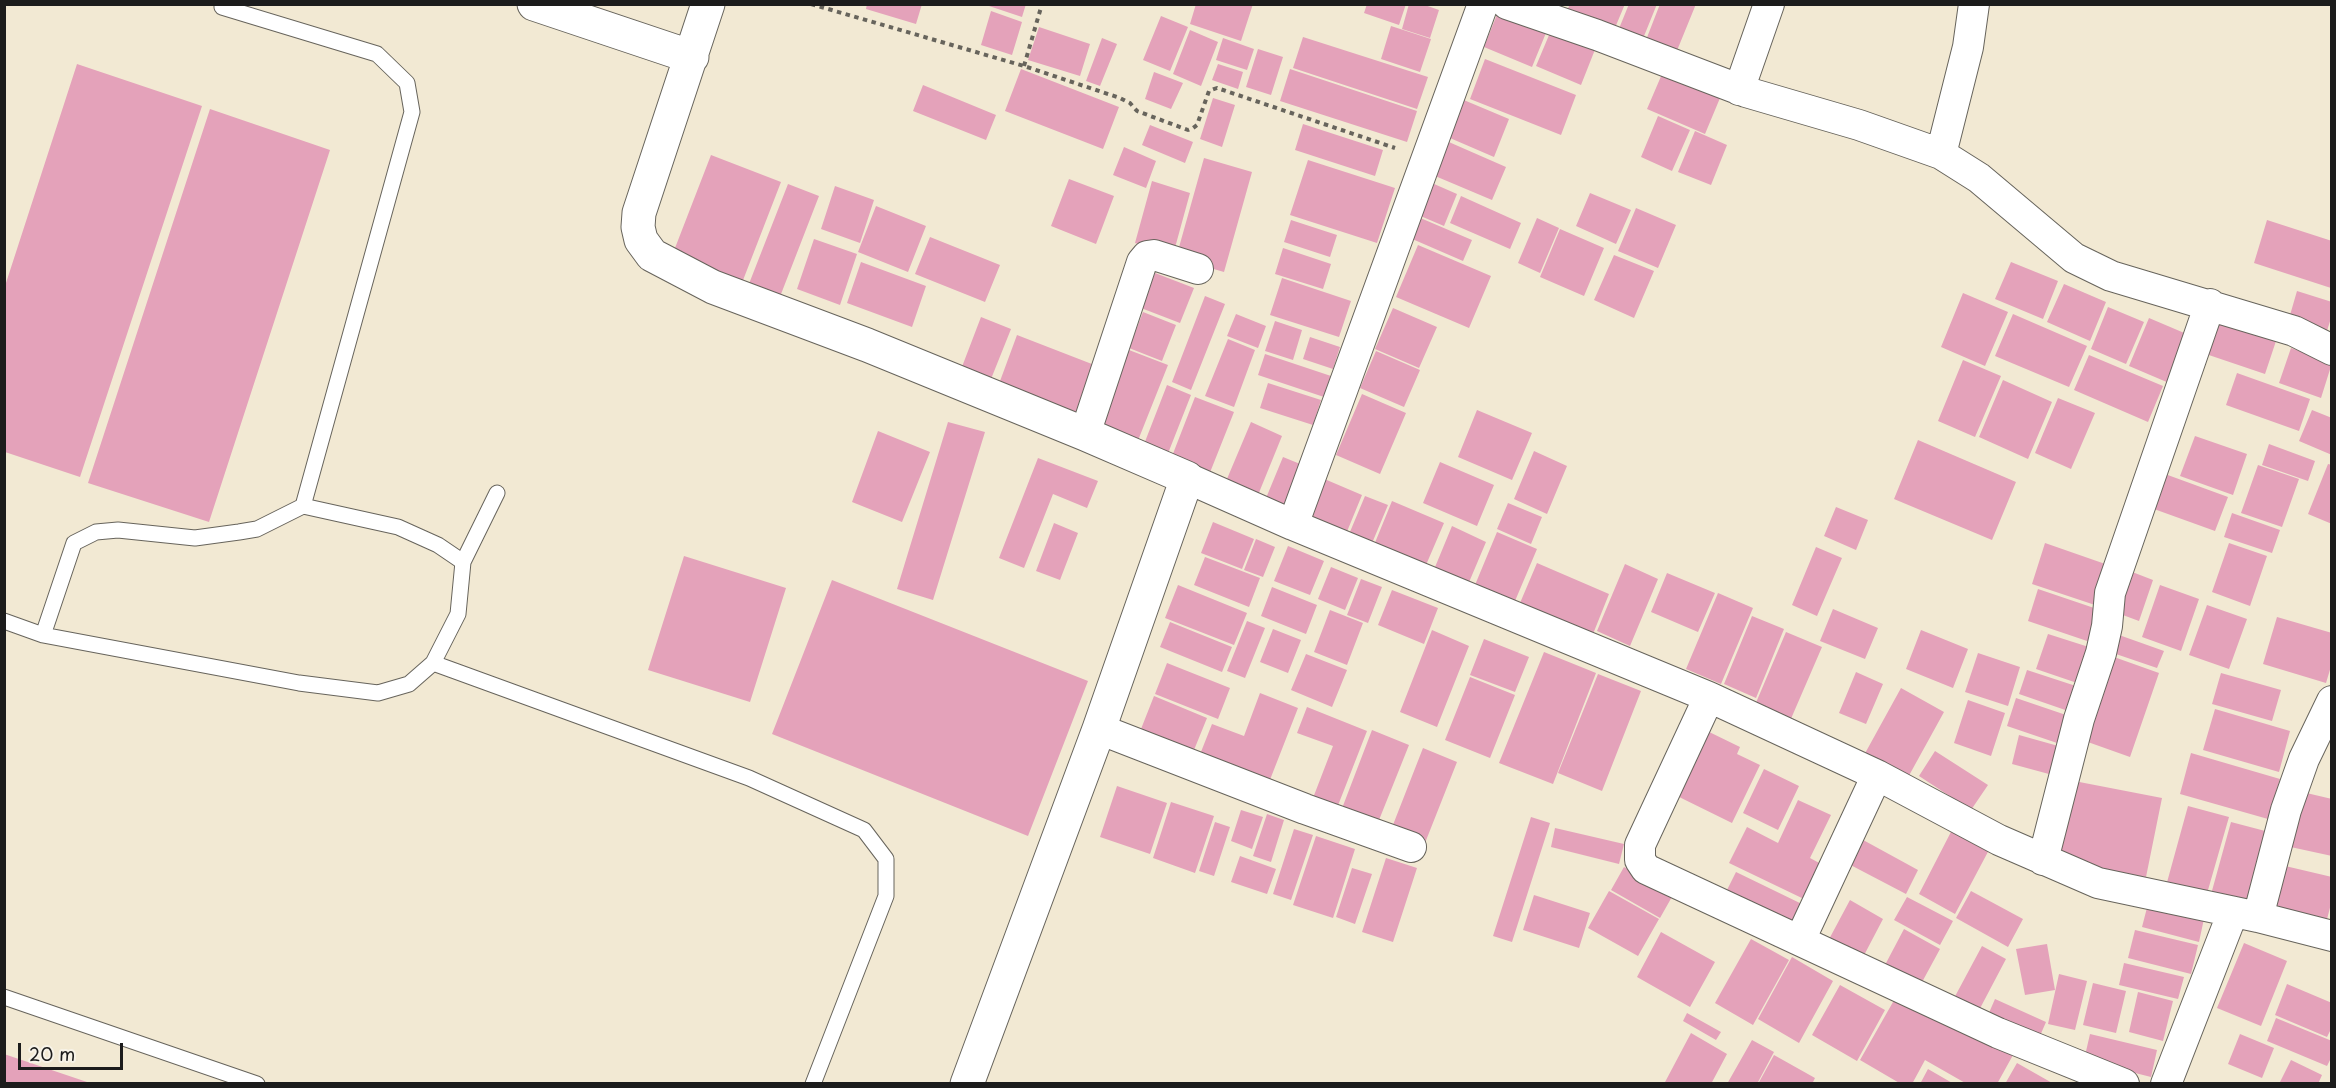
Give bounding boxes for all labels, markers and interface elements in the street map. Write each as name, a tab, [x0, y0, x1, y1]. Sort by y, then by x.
scale bar	[21, 1031, 126, 1069]
text: 20 m	[29, 1040, 75, 1067]

